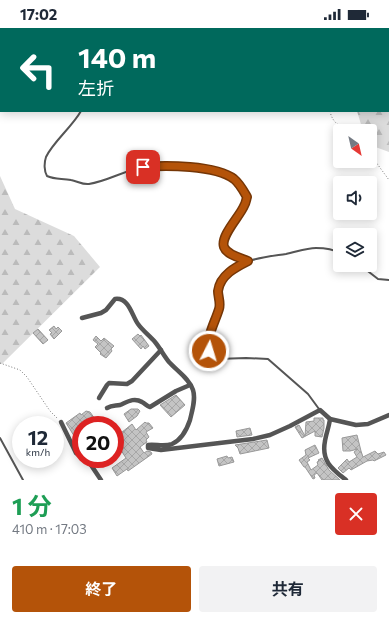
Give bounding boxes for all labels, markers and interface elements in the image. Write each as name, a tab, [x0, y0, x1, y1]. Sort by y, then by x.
text: 17:02	[20, 5, 57, 23]
text: 140 m	[78, 40, 156, 74]
icon: left	[12, 44, 64, 96]
text: 左折	[78, 77, 114, 99]
north arrow	[333, 124, 377, 168]
map controls	[333, 124, 377, 272]
pin	[126, 150, 160, 184]
icon: arrive	[132, 156, 154, 178]
button: sound	[333, 176, 377, 220]
button: layers	[333, 228, 377, 272]
position arrow	[188, 330, 230, 372]
speed limit sign: 20	[72, 416, 124, 468]
text: 12	[28, 425, 48, 449]
text: km/h	[26, 446, 50, 458]
text: 1 分	[12, 491, 51, 520]
button: close	[335, 493, 377, 535]
text: 410 m · 17:03	[12, 521, 87, 537]
button: 終了	[12, 566, 191, 612]
button: 共有	[199, 566, 377, 612]

